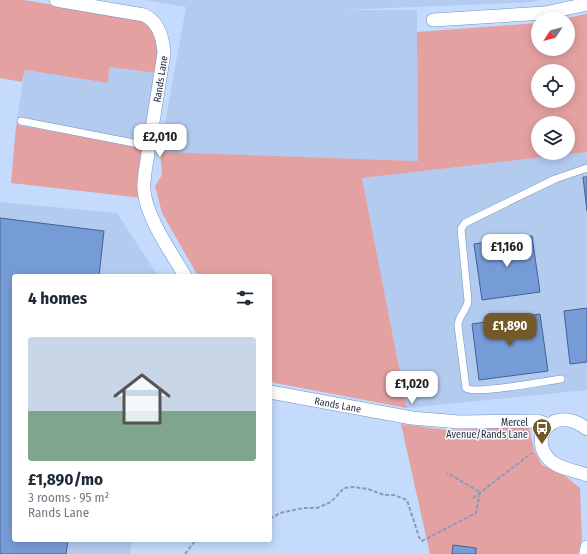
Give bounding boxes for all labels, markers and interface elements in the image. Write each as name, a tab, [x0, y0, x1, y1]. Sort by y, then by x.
north arrow	[531, 12, 575, 56]
map controls	[531, 12, 575, 160]
street label: Rands Lane	[151, 55, 171, 103]
button: locate	[531, 64, 575, 108]
button: layers	[531, 116, 575, 160]
pin: £2,010	[127, 124, 193, 158]
text: £2,010	[143, 129, 177, 144]
pin: £1,160	[474, 234, 540, 268]
text: £1,160	[491, 239, 523, 254]
icon: filters	[234, 287, 256, 309]
text: 4 homes	[28, 288, 87, 309]
pin: £1,890	[477, 313, 543, 347]
text: £1,890	[493, 318, 527, 333]
icon: home	[106, 363, 178, 435]
pin: £1,020	[379, 371, 445, 405]
text: £1,020	[395, 376, 429, 391]
street label: Rands Lane	[313, 395, 362, 416]
place label: Mercel Avenue/Rands Lane	[446, 417, 528, 441]
bus stop icon: Mercel Avenue/Rands Lane	[531, 417, 553, 445]
text: £1,890/mo	[28, 469, 103, 490]
text: 3 rooms · 95 m²	[28, 490, 109, 505]
text: Rands Lane	[28, 505, 89, 520]

